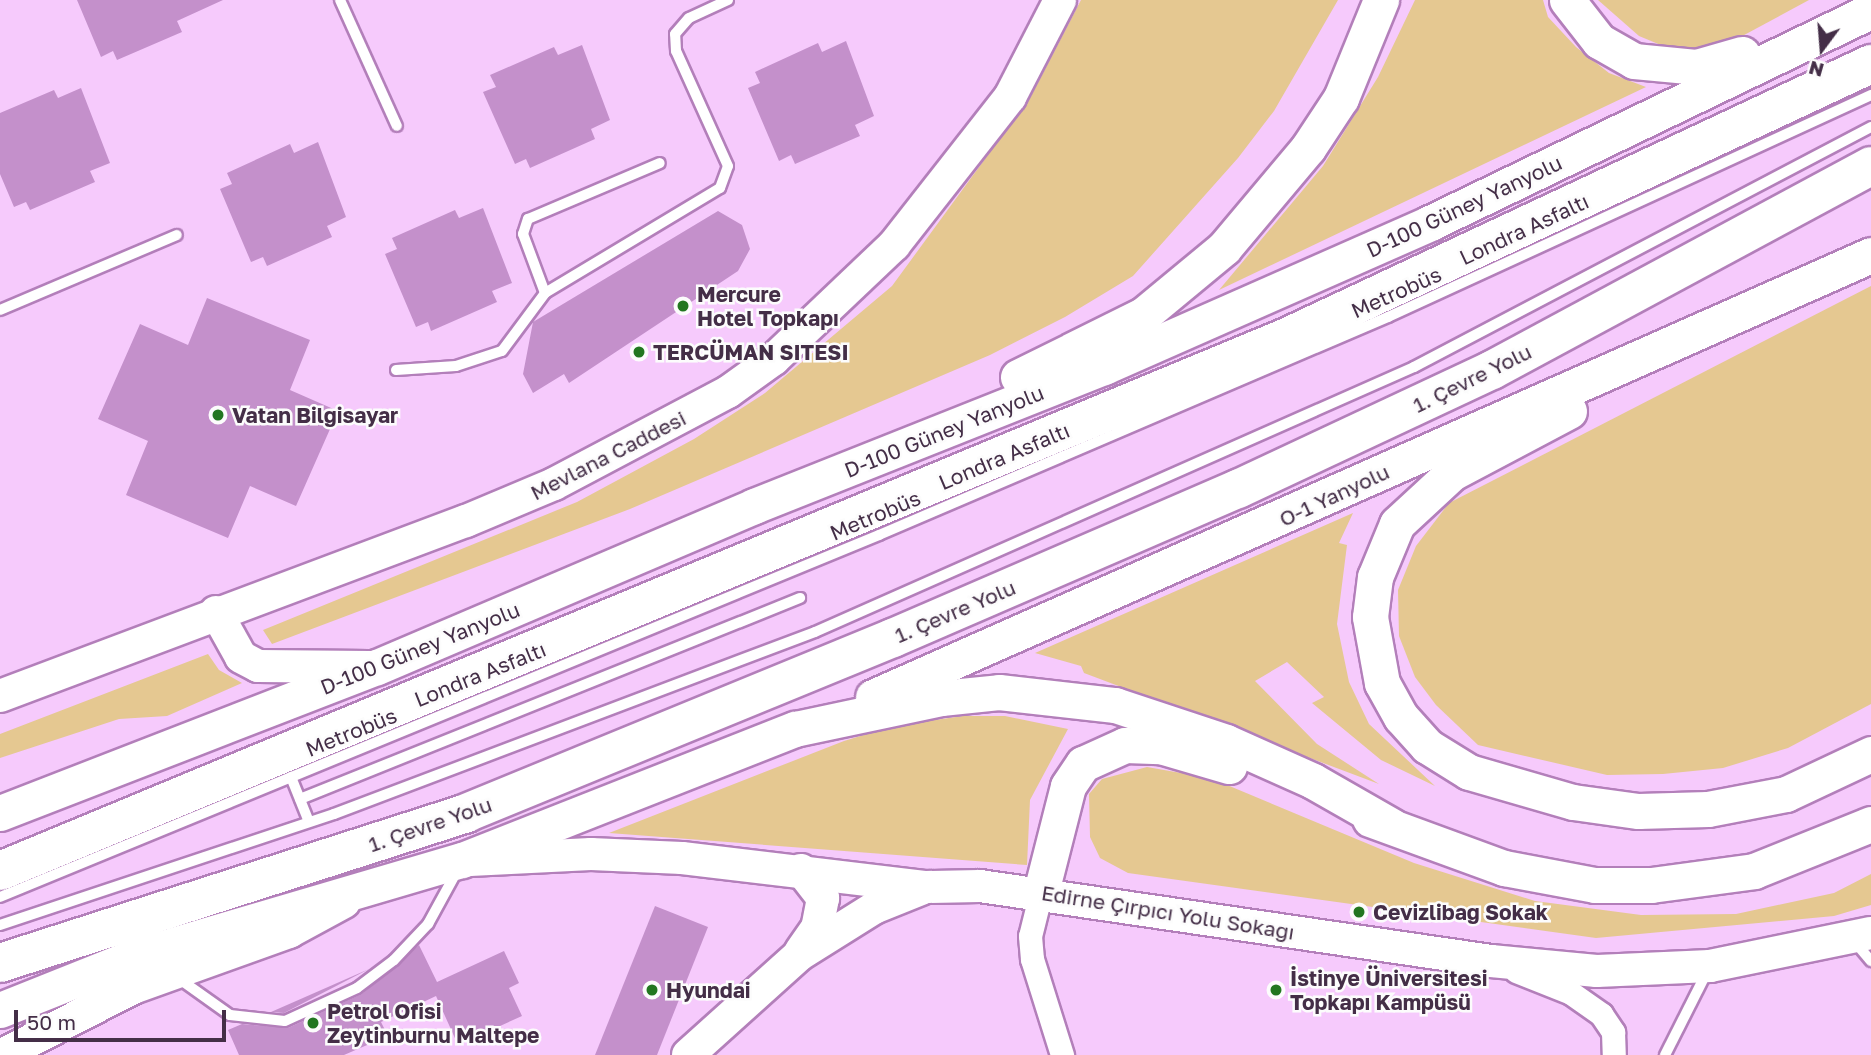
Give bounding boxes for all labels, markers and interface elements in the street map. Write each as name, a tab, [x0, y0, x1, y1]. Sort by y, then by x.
north arrow	[1787, 14, 1857, 84]
text: N	[1806, 57, 1826, 83]
street label: D-100 Güney Yanyolu	[1362, 150, 1566, 262]
street label: Londra Asfaltı	[1455, 188, 1593, 270]
street label: Metrobüs	[1347, 261, 1445, 323]
place label: Mercure Hotel Topkapı	[697, 281, 839, 331]
marker: Mercure Hotel Topkapı	[675, 298, 691, 314]
street label: 1. Çevre Yolu	[1409, 338, 1535, 418]
place label: TERCÜMAN SITESI	[653, 339, 849, 365]
marker: TERCÜMAN SITESI	[631, 344, 647, 360]
street label: D-100 Güney Yanyolu	[841, 379, 1047, 483]
place label: Vatan Bilgisayar	[232, 402, 398, 428]
street label: Mevlana Caddesi	[526, 405, 690, 505]
marker: Vatan Bilgisayar	[210, 407, 226, 423]
street label: Londra Asfaltı	[935, 417, 1073, 495]
street label: O-1 Yanyolu	[1275, 459, 1393, 531]
street label: Metrobüs	[826, 485, 924, 545]
street label: 1. Çevre Yolu	[891, 574, 1019, 648]
street label: D-100 Güney Yanyolu	[317, 596, 523, 700]
street label: Londra Asfaltı	[410, 636, 550, 712]
street label: Metrobüs	[302, 702, 400, 762]
street label: 1. Çevre Yolu	[365, 791, 495, 857]
street label: Edirne Çırpıcı Yolu Sokağı	[1040, 880, 1296, 944]
place label: Cevizlibağ Sokak	[1373, 899, 1548, 925]
marker: Cevizlibağ Sokak	[1351, 904, 1367, 920]
place label: İstinye Üniversitesi Topkapı Kampüsü	[1290, 965, 1488, 1015]
place label: Hyundai	[666, 977, 751, 1003]
marker: Hyundai	[644, 982, 660, 998]
marker: İstinye Üniversitesi Topkapı Kampüsü	[1268, 982, 1284, 998]
scale bar	[18, 996, 229, 1040]
place label: Petrol Ofisi Zeytinburnu Maltepe	[327, 998, 540, 1048]
text: 50 m	[27, 1009, 76, 1035]
marker: Petrol Ofisi Zeytinburnu Maltepe	[305, 1015, 321, 1031]

